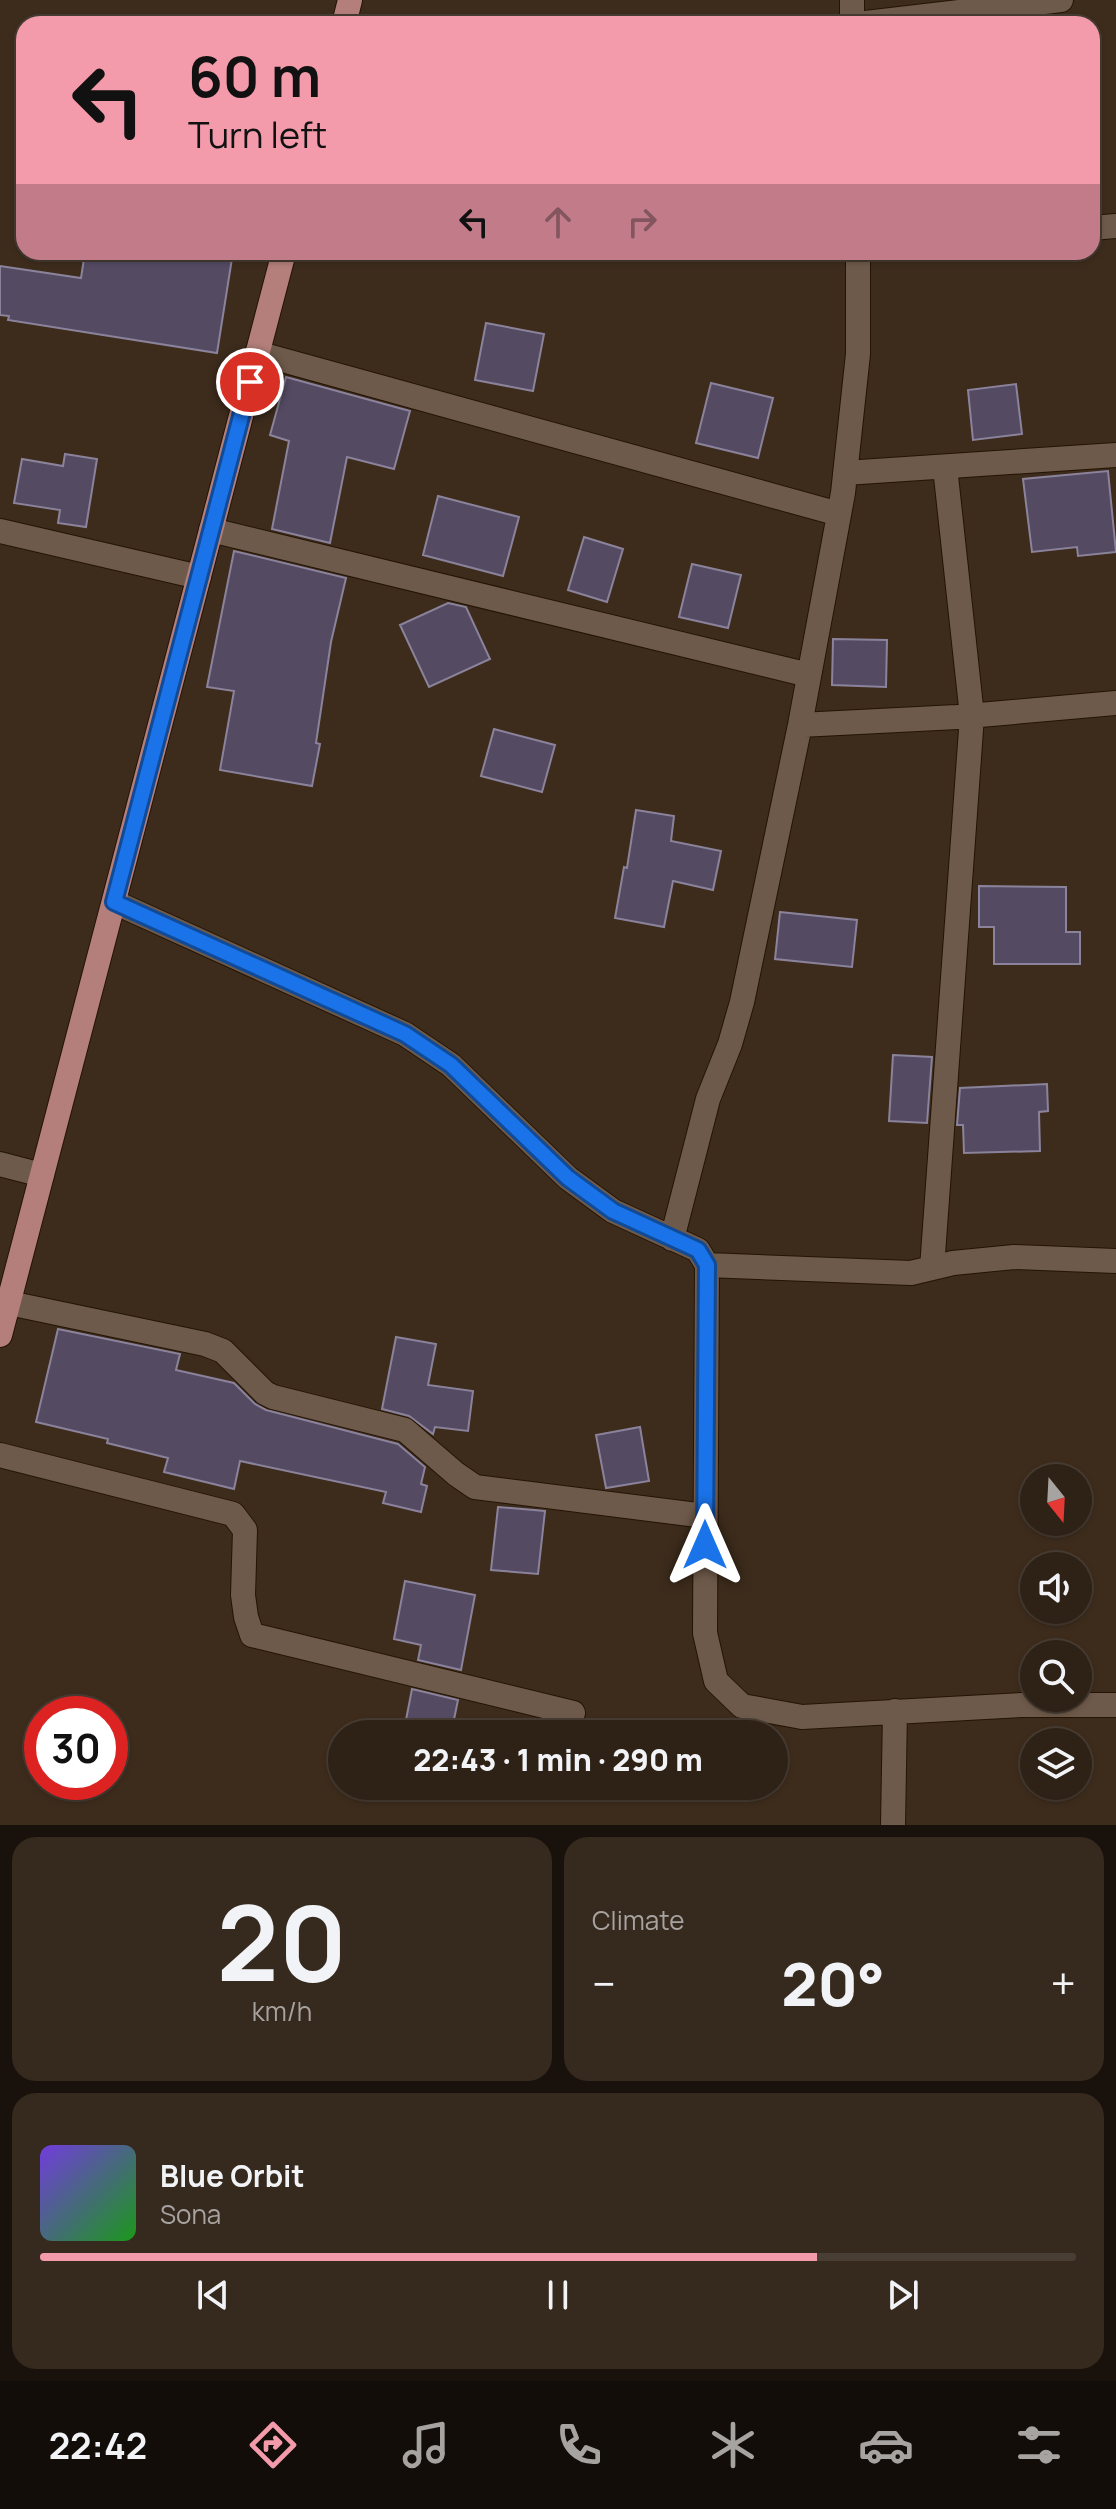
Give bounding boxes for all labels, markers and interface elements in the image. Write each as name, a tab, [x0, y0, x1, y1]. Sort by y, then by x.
text: 60 m	[188, 37, 321, 114]
icon: left	[56, 48, 160, 152]
text: Turn left	[188, 110, 327, 159]
icon: left	[452, 200, 496, 244]
icon: ahead	[536, 200, 580, 244]
icon: right	[620, 200, 664, 244]
pin	[216, 348, 284, 416]
icon: arrive	[228, 360, 272, 404]
north arrow	[1020, 1464, 1092, 1536]
map controls	[1020, 1464, 1092, 1800]
position arrow	[663, 1503, 747, 1587]
button: sound	[1020, 1552, 1092, 1624]
button: search	[1020, 1640, 1092, 1712]
speed limit sign: 30	[24, 1696, 128, 1800]
button: layers	[1020, 1728, 1092, 1800]
text: 22:43 · 1 min · 290 m	[413, 1739, 703, 1780]
text: 20	[217, 1870, 347, 2012]
text: Climate	[592, 1902, 684, 1938]
text: 20°	[781, 1942, 885, 2024]
text: −	[592, 1953, 616, 2013]
text: +	[1051, 1953, 1076, 2013]
text: km/h	[252, 1993, 312, 2029]
text: Blue Orbit	[160, 2155, 305, 2196]
text: Sona	[160, 2196, 221, 2232]
icon: previous	[191, 2273, 235, 2317]
icon: pause	[536, 2273, 580, 2317]
icon: next	[881, 2273, 925, 2317]
icon: directions	[245, 2417, 301, 2473]
icon: music	[398, 2417, 454, 2473]
icon: phone	[551, 2417, 607, 2473]
icon: climate	[705, 2417, 761, 2473]
icon: car	[858, 2417, 914, 2473]
icon: filters	[1011, 2417, 1067, 2473]
text: 22:42	[49, 2421, 147, 2470]

